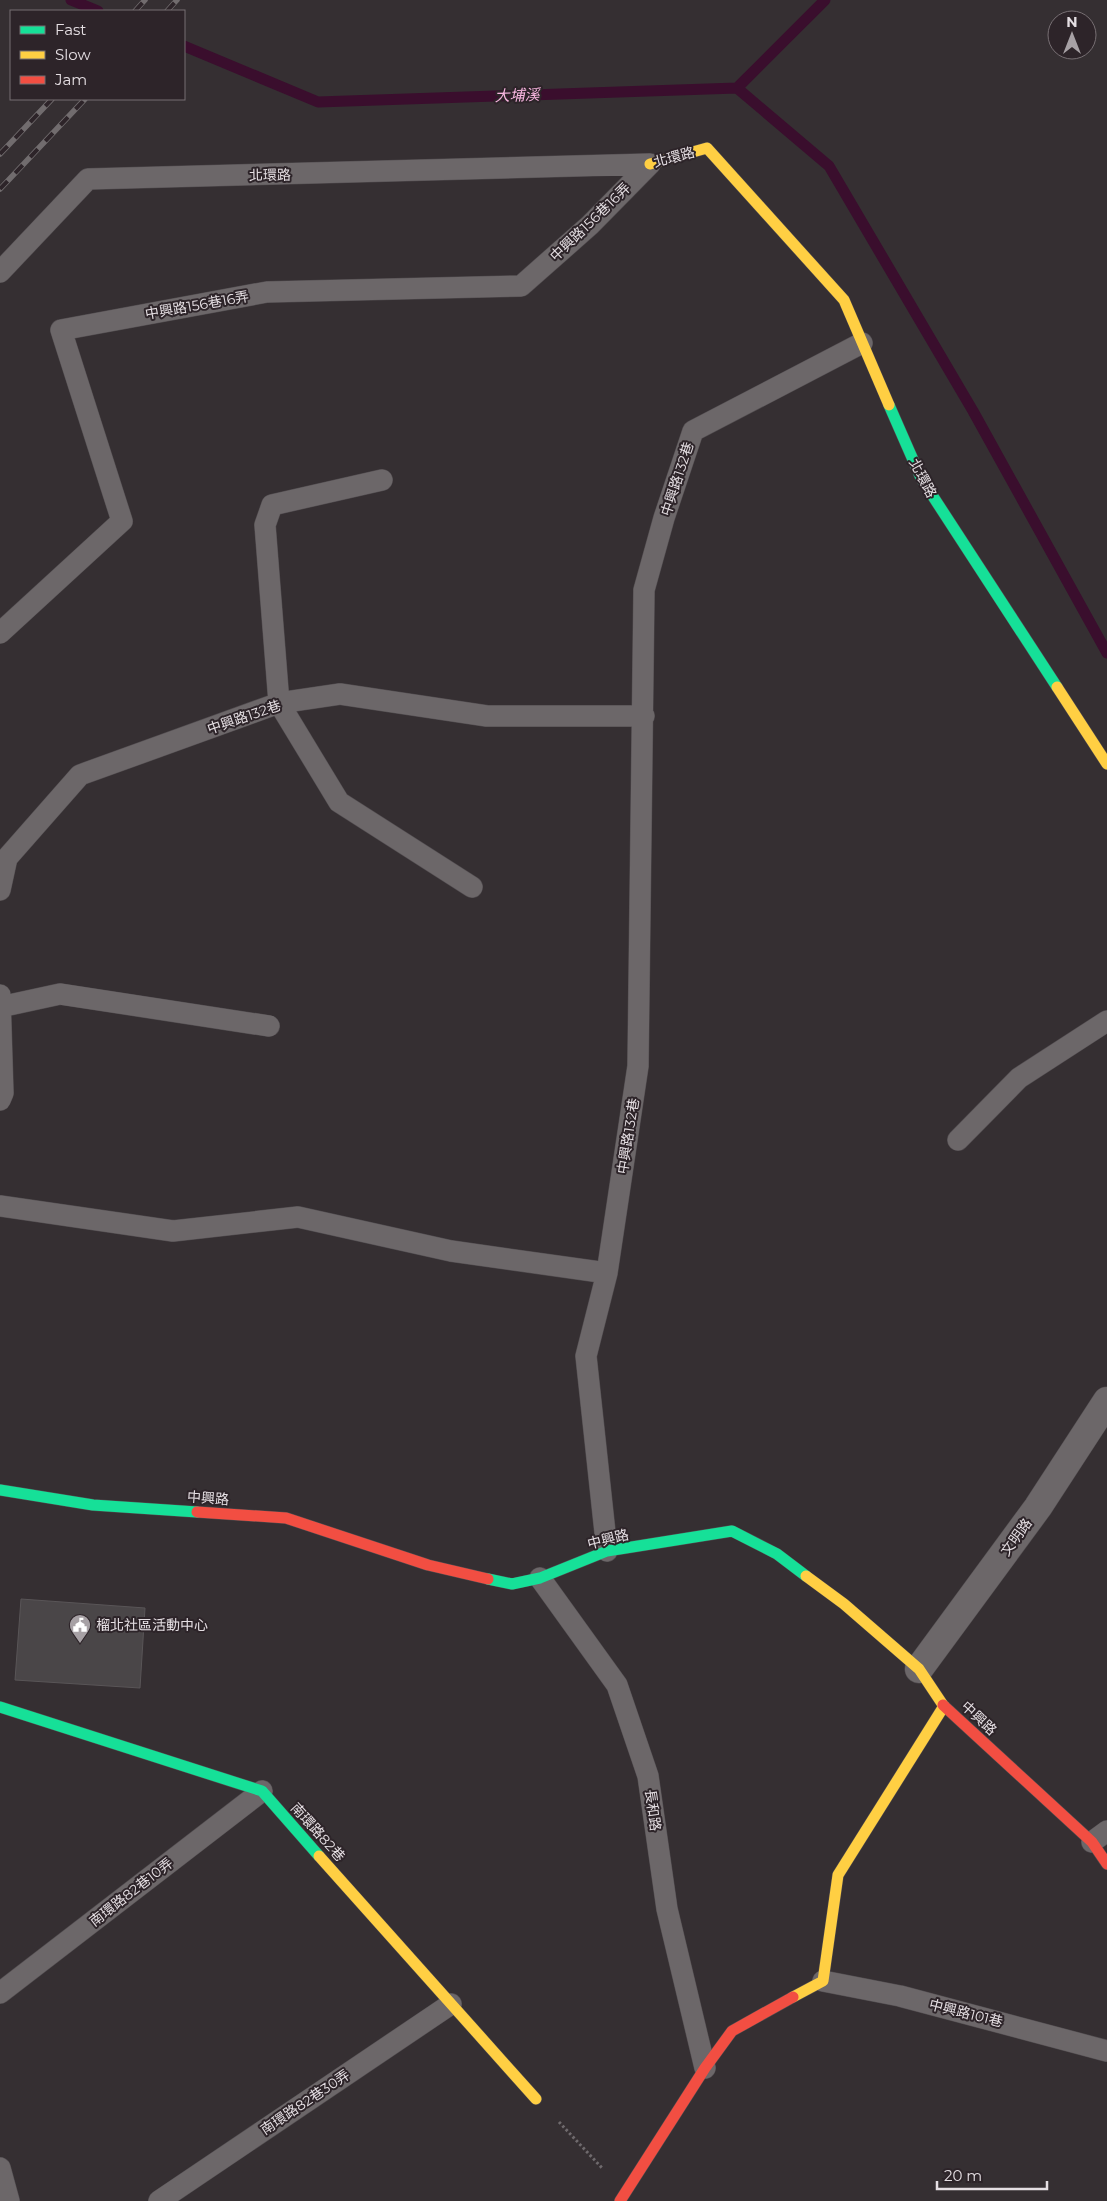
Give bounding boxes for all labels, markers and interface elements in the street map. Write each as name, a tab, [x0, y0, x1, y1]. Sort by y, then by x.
legend	[10, 10, 185, 100]
north arrow	[1047, 10, 1097, 60]
text: N	[1066, 13, 1078, 31]
text: Fast	[55, 20, 86, 39]
text: Slow	[55, 45, 91, 64]
text: Jam	[54, 70, 87, 89]
water label: 大埔溪	[494, 85, 542, 105]
street label: 北環路	[651, 143, 697, 171]
street label: 北環路	[249, 166, 291, 184]
street label: 中興路156巷16弄	[546, 179, 634, 265]
street label: 中興路156巷16弄	[144, 287, 250, 323]
street label: 中興路132巷	[657, 440, 697, 518]
street label: 北環路	[905, 455, 941, 501]
street label: 中興路132巷	[205, 696, 283, 738]
street label: 中興路132巷	[613, 1097, 643, 1175]
street label: 中興路	[186, 1488, 230, 1508]
street label: 文明路	[996, 1515, 1036, 1559]
street label: 中興路	[585, 1525, 631, 1553]
public building icon: 榴北社區活動中心	[68, 1613, 92, 1644]
place label: 榴北社區活動中心	[96, 1616, 208, 1634]
street label: 中興路	[958, 1697, 1000, 1739]
street label: 長和路	[641, 1788, 665, 1832]
street label: 南環路82巷	[287, 1799, 349, 1865]
street label: 南環路82巷10弄	[86, 1854, 176, 1930]
street label: 中興路101巷	[927, 1995, 1005, 2031]
street label: 南環路82巷30弄	[257, 2065, 353, 2139]
scale bar	[937, 2158, 1047, 2190]
text: 20 m	[944, 2166, 982, 2185]

